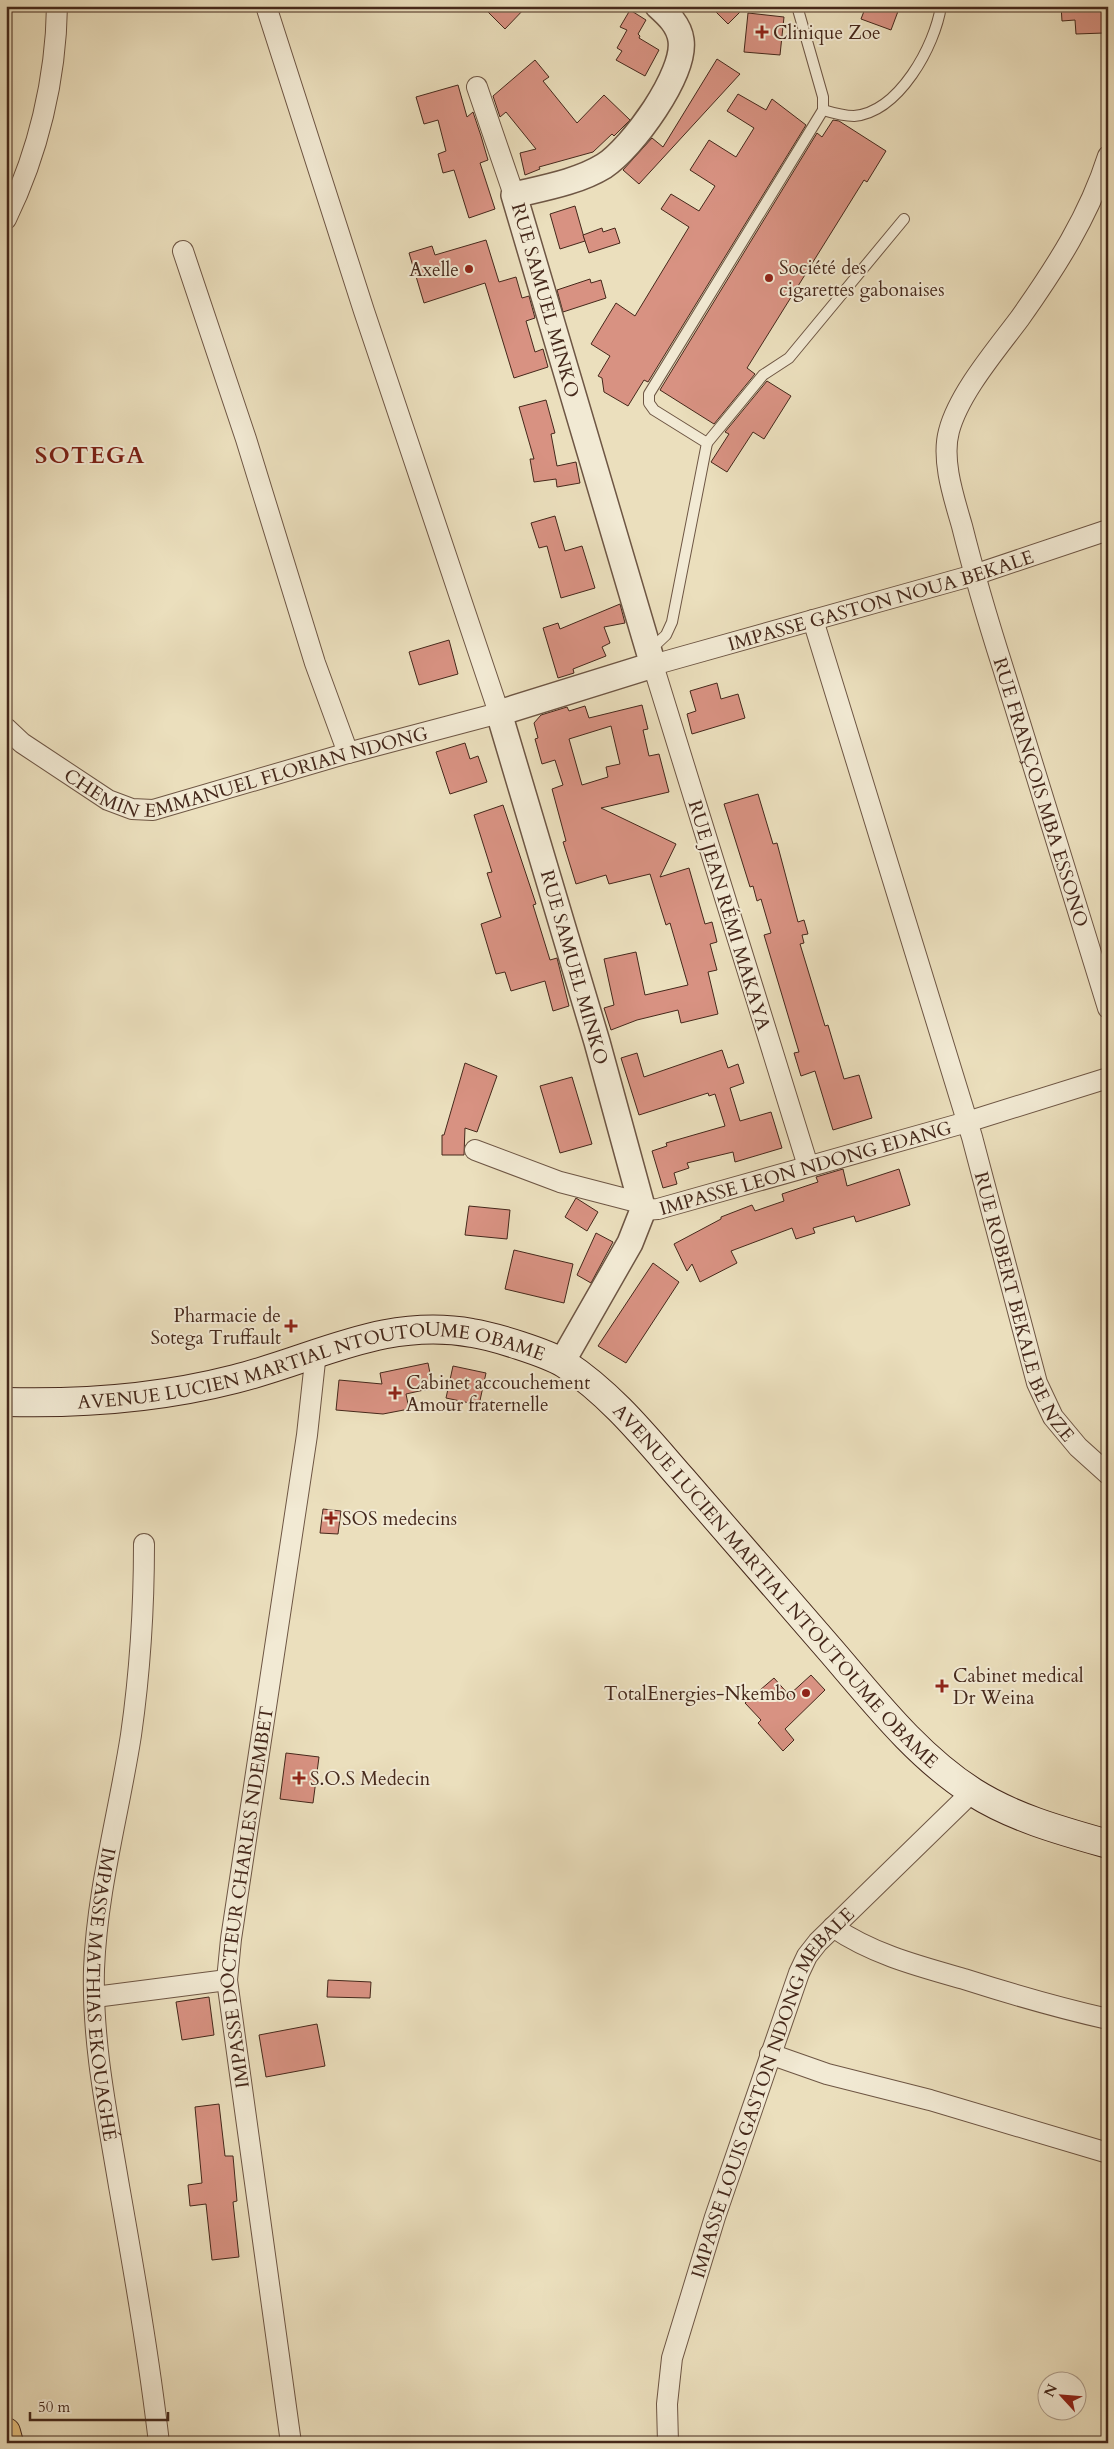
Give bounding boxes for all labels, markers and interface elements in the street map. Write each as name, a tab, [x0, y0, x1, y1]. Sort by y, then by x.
place label: Clinique Zoe	[773, 20, 881, 46]
marker: Clinique Zoe	[755, 25, 769, 39]
street label: RUE SAMUEL MINKO	[505, 200, 585, 401]
place label: Société des cigarettes gabonaises	[779, 255, 945, 303]
place label: Axelle	[409, 257, 459, 283]
marker: Axelle	[463, 263, 475, 275]
marker: Société des cigarettes gabonaises	[763, 272, 775, 284]
district label: SOTEGA	[35, 439, 145, 472]
street label: IMPASSE GASTON NOUA BEKALE	[725, 544, 1037, 657]
street label: RUE FRANÇOIS MBA ESSONO	[986, 654, 1094, 930]
street label: CHEMIN EMMANUEL FLORIAN NDONG	[59, 720, 431, 825]
street label: RUE JEAN RÉMI MAKAYA	[682, 797, 777, 1034]
street label: RUE SAMUEL MINKO	[534, 867, 614, 1068]
street label: IMPASSE LEON NDONG EDANG	[656, 1115, 955, 1222]
street label: RUE ROBERT BEKALE BE NZE	[968, 1169, 1080, 1448]
place label: Pharmacie de Sotega Truffault	[150, 1303, 281, 1351]
street label: AVENUE LUCIEN MARTIAL NTOUTOUME OBAME	[77, 1317, 549, 1415]
marker: Pharmacie de Sotega Truffault	[285, 1320, 297, 1332]
place label: Cabinet accouchement Amour fraternelle	[406, 1370, 590, 1418]
marker: Cabinet accouchement Amour fraternelle	[388, 1386, 402, 1400]
street label: AVENUE LUCIEN MARTIAL NTOUTOUME OBAME	[607, 1398, 944, 1774]
place label: SOS medecins	[342, 1506, 457, 1532]
marker: SOS medecins	[324, 1511, 338, 1525]
place label: Cabinet medical Dr Weina	[953, 1663, 1084, 1711]
marker: Cabinet medical Dr Weina	[935, 1679, 949, 1693]
place label: TotalEnergies-Nkembo	[604, 1681, 796, 1707]
marker: TotalEnergies-Nkembo	[800, 1687, 812, 1699]
street label: IMPASSE DOCTEUR CHARLES NDEMBET	[214, 1704, 280, 2090]
place label: S.O.S Medecin	[310, 1766, 430, 1792]
marker: S.O.S Medecin	[292, 1771, 306, 1785]
street label: IMPASSE MATHIAS EKOUAGHÉ	[80, 1845, 123, 2143]
street label: IMPASSE LOUIS GASTON NDONG MEBALE	[685, 1902, 860, 2282]
north arrow	[1036, 2372, 1086, 2422]
text: N	[1040, 2381, 1062, 2400]
scale bar	[30, 2389, 168, 2421]
text: 50 m	[38, 2397, 70, 2417]

